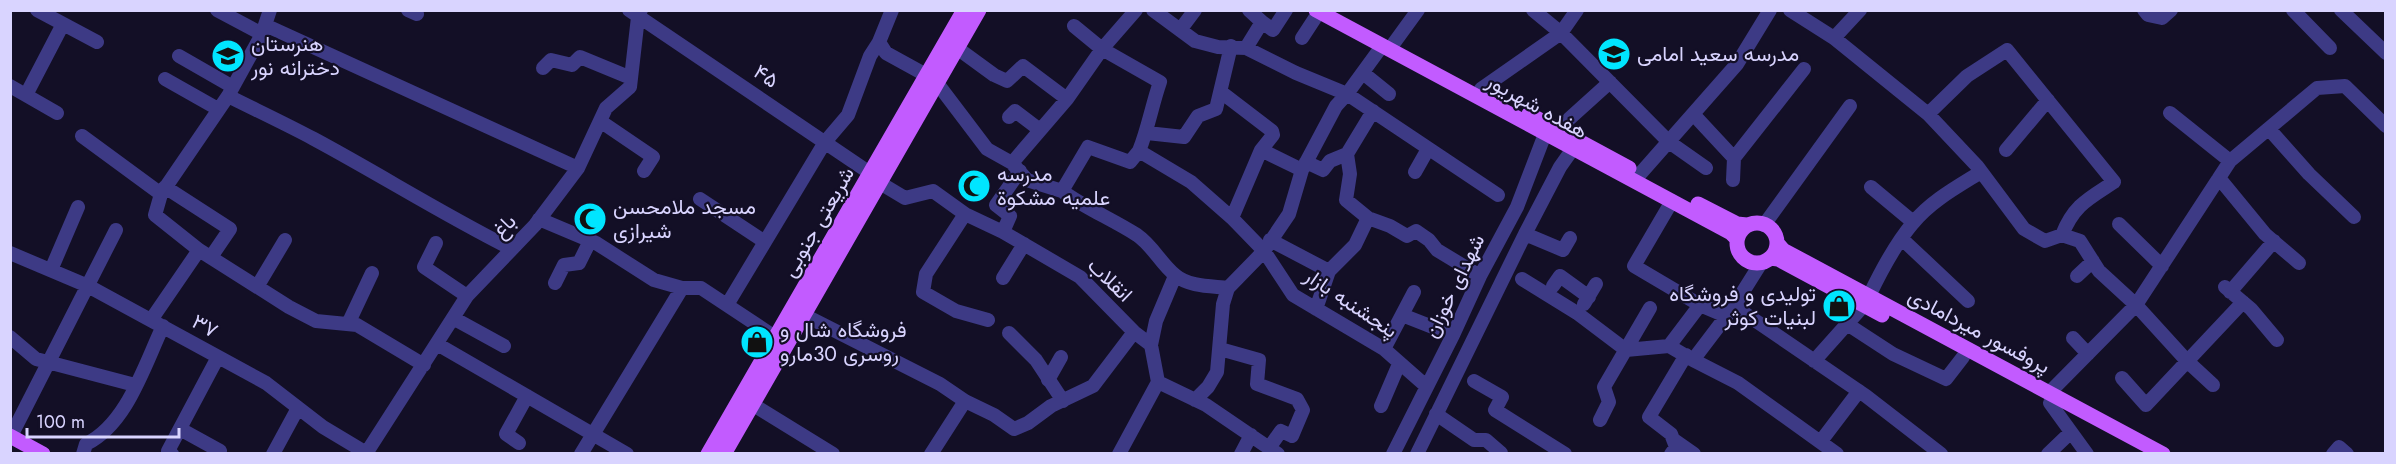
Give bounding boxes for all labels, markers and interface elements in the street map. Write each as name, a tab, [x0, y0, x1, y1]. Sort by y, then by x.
place label: هنرستان دخترانه نور	[250, 29, 340, 83]
school or university icon: مدرسه سعید امامی	[1596, 36, 1632, 72]
school or university icon: هنرستان دخترانه نور	[210, 38, 246, 74]
place label: مدرسه سعید امامی	[1637, 39, 1799, 69]
street label: ۴۵	[748, 57, 784, 95]
street label: هفده شهریور	[1480, 65, 1593, 146]
place label: مدرسه علمیه مشکوة	[997, 159, 1110, 213]
street label: شریعتی جنوبی	[774, 161, 862, 283]
mosque icon: مدرسه علمیه مشکوة	[956, 168, 992, 204]
place label: مسجد ملامحسن شیرازی	[613, 192, 756, 246]
mosque icon: مسجد ملامحسن شیرازی	[572, 201, 608, 237]
street label: باغ	[485, 207, 523, 245]
street label: شهدای خوزان	[1416, 229, 1492, 343]
street label: انقلاب	[1081, 251, 1139, 309]
street label: پنجشنبه بازار	[1298, 260, 1404, 345]
place label: تولیدی و فروشگاه لبنیات کوثر	[1669, 279, 1816, 333]
street label: پروفسور میردامادی	[1903, 281, 2055, 381]
shop icon: تولیدی و فروشگاه لبنیات کوثر	[1821, 288, 1857, 324]
street label: ۳۷	[186, 307, 224, 345]
place label: فروشگاه شال و روسری 30مارو	[780, 315, 907, 369]
shop icon: فروشگاه شال و روسری 30مارو	[739, 324, 775, 360]
scale bar	[27, 401, 178, 439]
text: 100 m	[36, 409, 85, 435]

